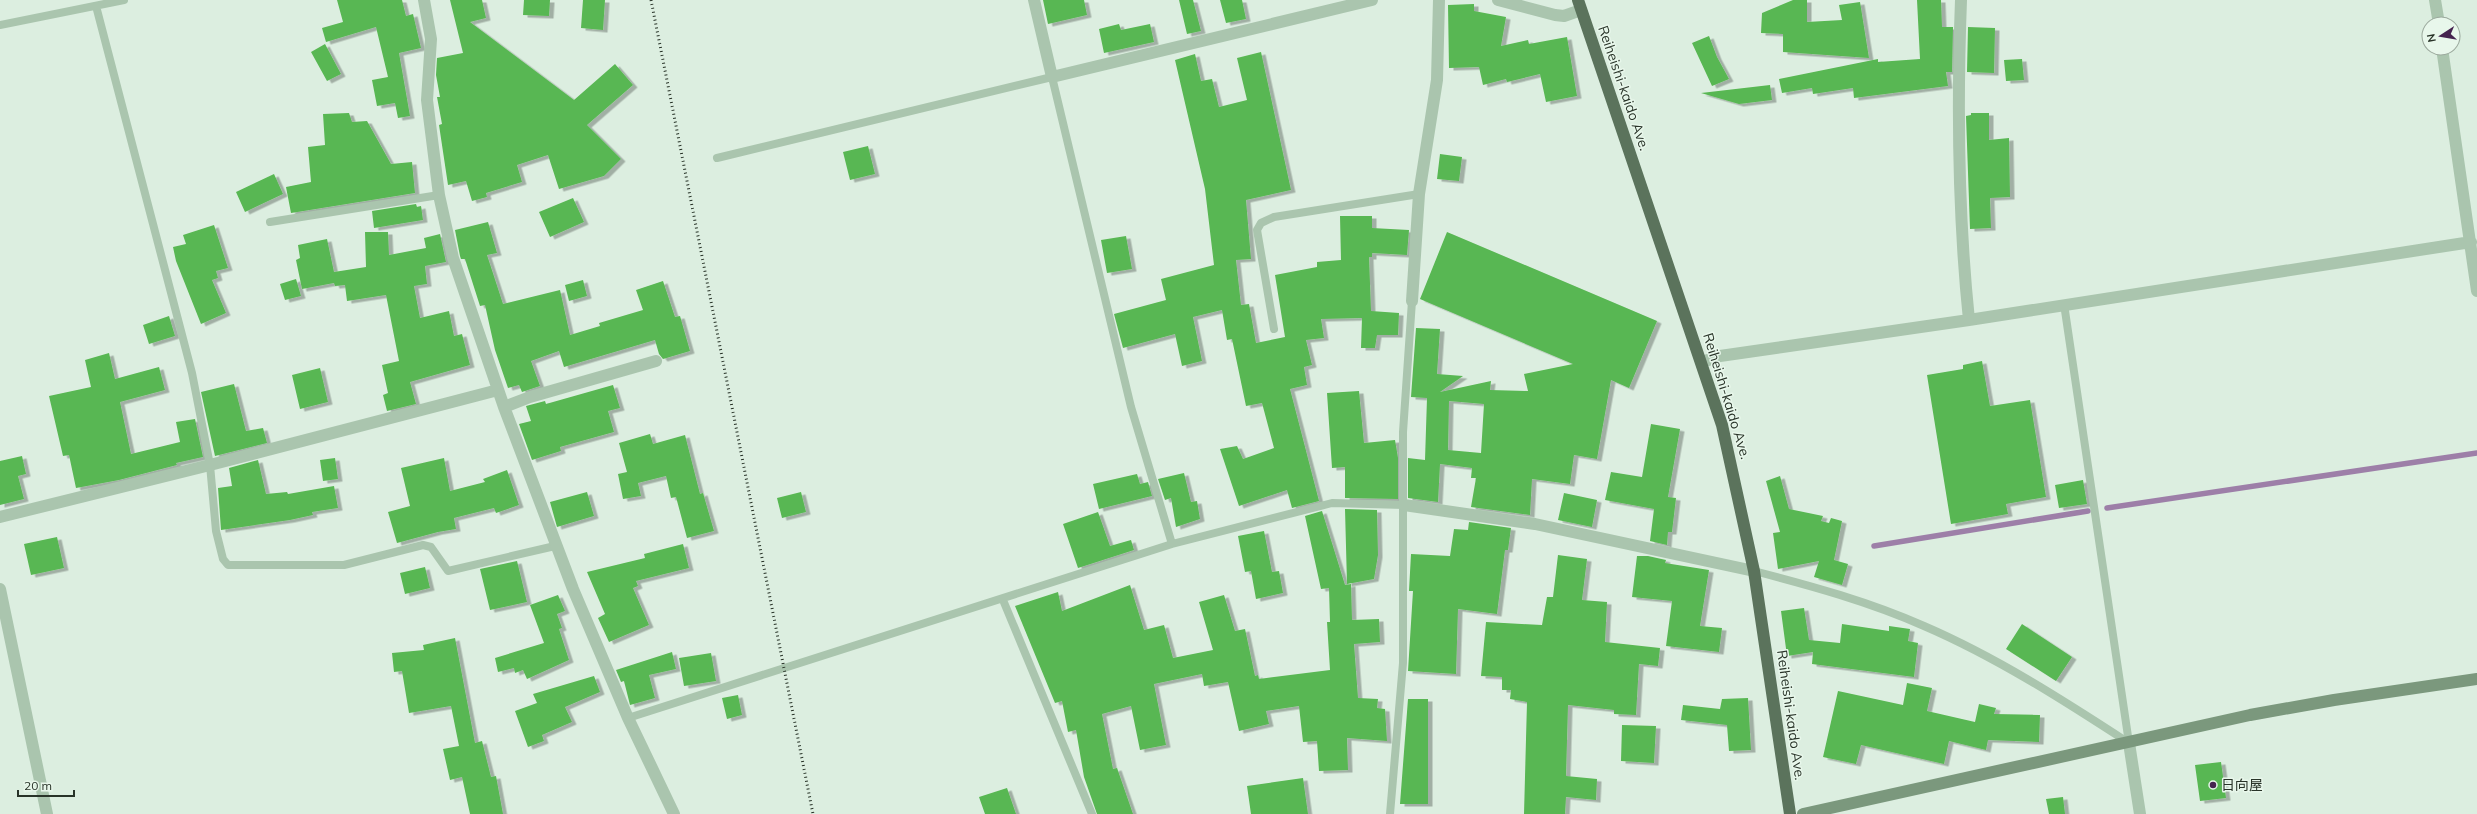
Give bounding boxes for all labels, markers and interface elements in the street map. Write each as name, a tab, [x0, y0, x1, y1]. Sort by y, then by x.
north arrow	[2421, 16, 2461, 56]
street label: Reiheishi-kaido Ave.	[1594, 23, 1654, 153]
text: N	[2424, 33, 2439, 44]
street label: Reiheishi-kaido Ave.	[1699, 331, 1755, 461]
street label: Reiheishi-kaido Ave.	[1773, 649, 1809, 781]
scale bar	[18, 772, 74, 798]
place label: 日向屋	[2221, 776, 2263, 794]
text: 20 m	[24, 778, 52, 793]
marker: 日向屋	[2208, 780, 2218, 790]

